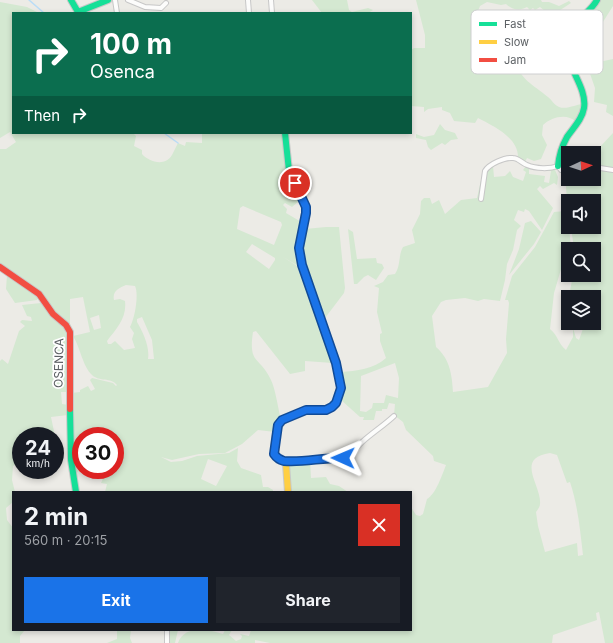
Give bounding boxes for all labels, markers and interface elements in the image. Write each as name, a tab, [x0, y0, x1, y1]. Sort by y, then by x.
legend	[471, 10, 603, 74]
text: Fast	[504, 17, 526, 31]
text: 100 m	[90, 27, 172, 61]
icon: right	[24, 28, 76, 80]
text: Slow	[504, 35, 529, 49]
text: Jam	[504, 53, 526, 67]
text: Osenca	[90, 61, 155, 82]
icon: right	[68, 104, 90, 126]
text: Then	[24, 106, 60, 125]
north arrow	[561, 146, 601, 186]
map controls	[561, 146, 601, 330]
pin	[278, 166, 312, 200]
icon: arrive	[284, 172, 306, 194]
button: sound	[561, 194, 601, 234]
button: search	[561, 242, 601, 282]
button: layers	[561, 290, 601, 330]
street label: OSENCA	[51, 338, 66, 388]
speed limit sign: 30	[72, 427, 124, 479]
text: 24	[25, 436, 51, 460]
position arrow	[322, 437, 364, 479]
text: km/h	[26, 457, 50, 469]
text: 2 min	[24, 502, 88, 531]
button: close	[358, 504, 400, 546]
text: 560 m · 20:15	[24, 532, 107, 548]
button: Exit	[24, 577, 208, 623]
button: Share	[216, 577, 400, 623]

